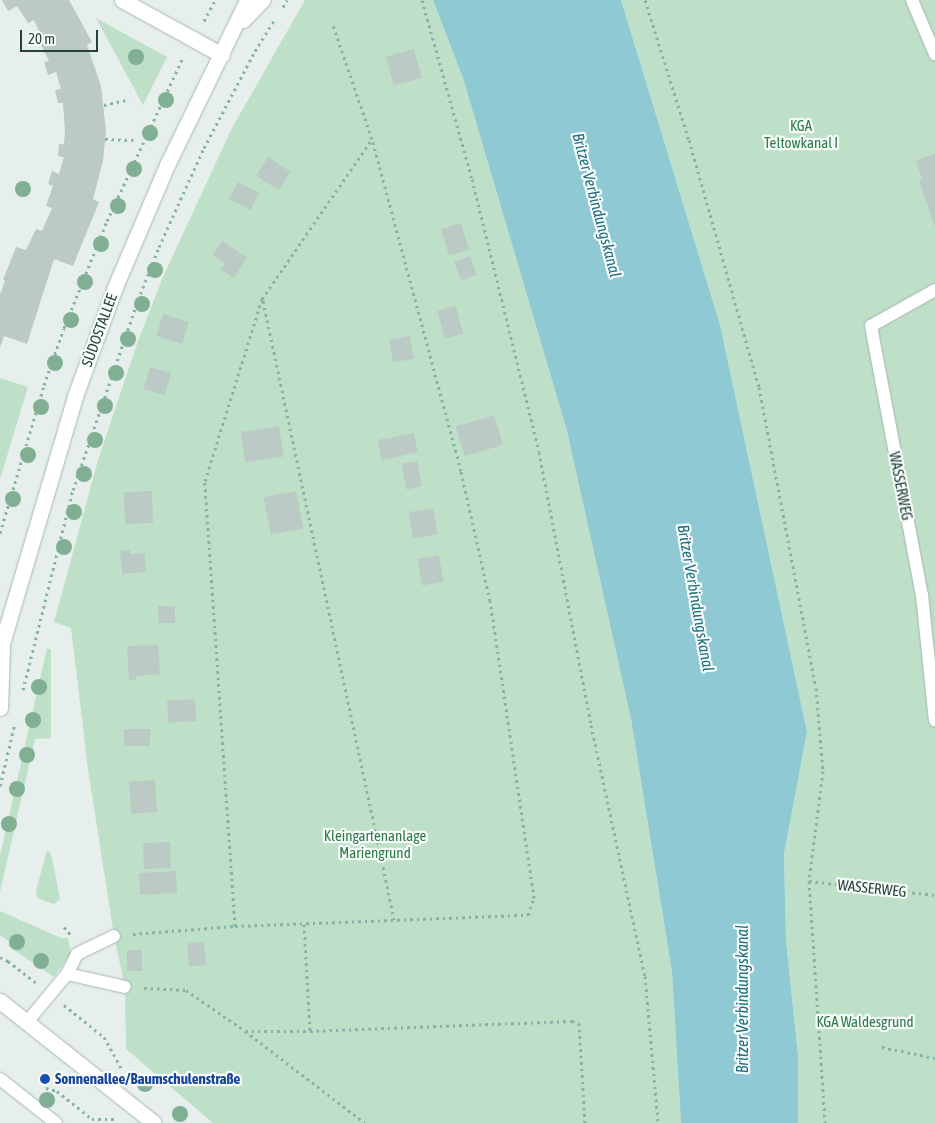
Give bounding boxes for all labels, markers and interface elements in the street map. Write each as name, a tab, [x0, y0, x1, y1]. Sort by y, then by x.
scale bar	[22, 20, 100, 52]
text: 20 m	[28, 30, 55, 47]
park label: KGA Teltowkanal I	[764, 116, 838, 151]
water label: Britzer Verbindungskanal	[568, 131, 626, 279]
street label: SÜDOSTALLEE	[77, 291, 121, 369]
street label: WASSERWEG	[886, 450, 916, 522]
water label: Britzer Verbindungskanal	[674, 523, 718, 673]
park label: Kleingartenanlage Mariengrund	[324, 826, 426, 861]
street label: WASSERWEG	[837, 875, 907, 901]
water label: Britzer Verbindungskanal	[732, 925, 752, 1073]
park label: KGA Waldesgrund	[816, 1013, 914, 1031]
place label: Sonnenallee/Baumschulenstraße	[55, 1070, 240, 1088]
marker: Sonnenallee/Baumschulenstraße	[39, 1073, 51, 1085]

